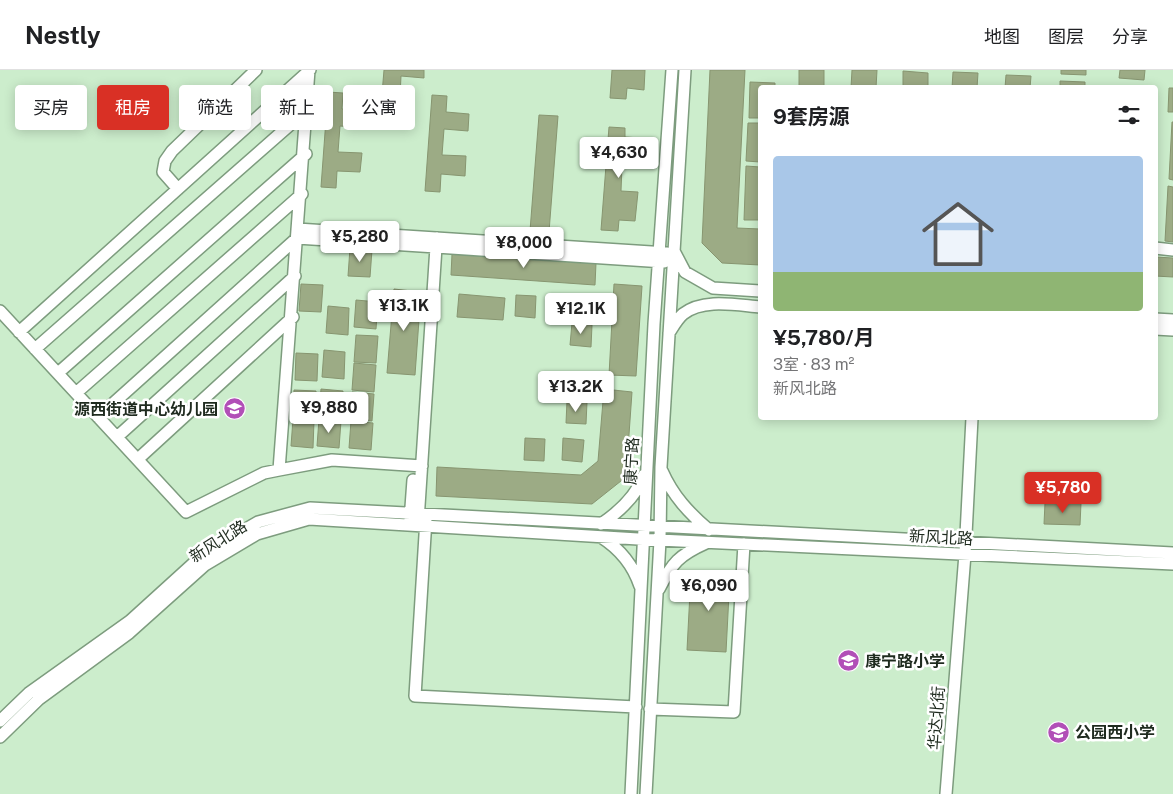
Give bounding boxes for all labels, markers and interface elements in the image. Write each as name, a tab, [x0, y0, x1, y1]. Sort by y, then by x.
text: Nestly	[25, 21, 101, 49]
text: 地图	[984, 26, 1020, 47]
text: 图层	[1048, 26, 1084, 47]
text: 分享	[1112, 26, 1148, 47]
chip: 买房	[15, 85, 87, 130]
chip: 租房	[97, 85, 169, 130]
chip: 筛选	[179, 85, 251, 130]
chip: 新上	[261, 85, 333, 130]
chip: 公寓	[343, 85, 415, 130]
icon: filters	[1115, 101, 1143, 129]
text: 9套房源	[773, 104, 850, 129]
pin: ¥4,630	[578, 136, 660, 179]
text: ¥4,630	[591, 143, 647, 162]
icon: home	[913, 189, 1003, 279]
pin: ¥5,280	[319, 220, 401, 263]
pin: ¥8,000	[483, 226, 565, 269]
text: ¥5,280	[331, 227, 389, 246]
text: ¥8,000	[496, 233, 552, 252]
pin: ¥13.1K	[363, 290, 445, 332]
pin: ¥12.1K	[540, 292, 622, 335]
text: ¥13.1K	[379, 296, 429, 315]
text: ¥12.1K	[556, 299, 606, 318]
text: ¥5,780/月	[773, 325, 875, 350]
text: 3室 · 83 m²	[773, 355, 854, 374]
pin: ¥13.2K	[535, 370, 617, 413]
text: ¥13.2K	[549, 377, 603, 396]
text: 新风北路	[773, 379, 837, 398]
pin: ¥9,880	[288, 392, 370, 434]
school or university icon: 源西街道中心幼儿园	[222, 397, 246, 421]
text: ¥9,880	[300, 398, 358, 417]
place label: 源西街道中心幼儿园	[74, 400, 218, 419]
street label: 康宁路	[621, 437, 642, 485]
pin: ¥5,780	[1022, 472, 1104, 514]
text: ¥5,780	[1035, 478, 1091, 497]
street label: 新风北路	[186, 516, 250, 566]
street label: 新风北路	[909, 526, 973, 549]
pin: ¥6,090	[668, 570, 750, 612]
text: ¥6,090	[681, 576, 737, 595]
school or university icon: 康宁路小学	[837, 649, 861, 673]
place label: 康宁路小学	[865, 652, 945, 671]
street label: 华达北街	[925, 685, 948, 751]
school or university icon: 公园西小学	[1047, 720, 1071, 744]
place label: 公园西小学	[1075, 723, 1155, 742]

